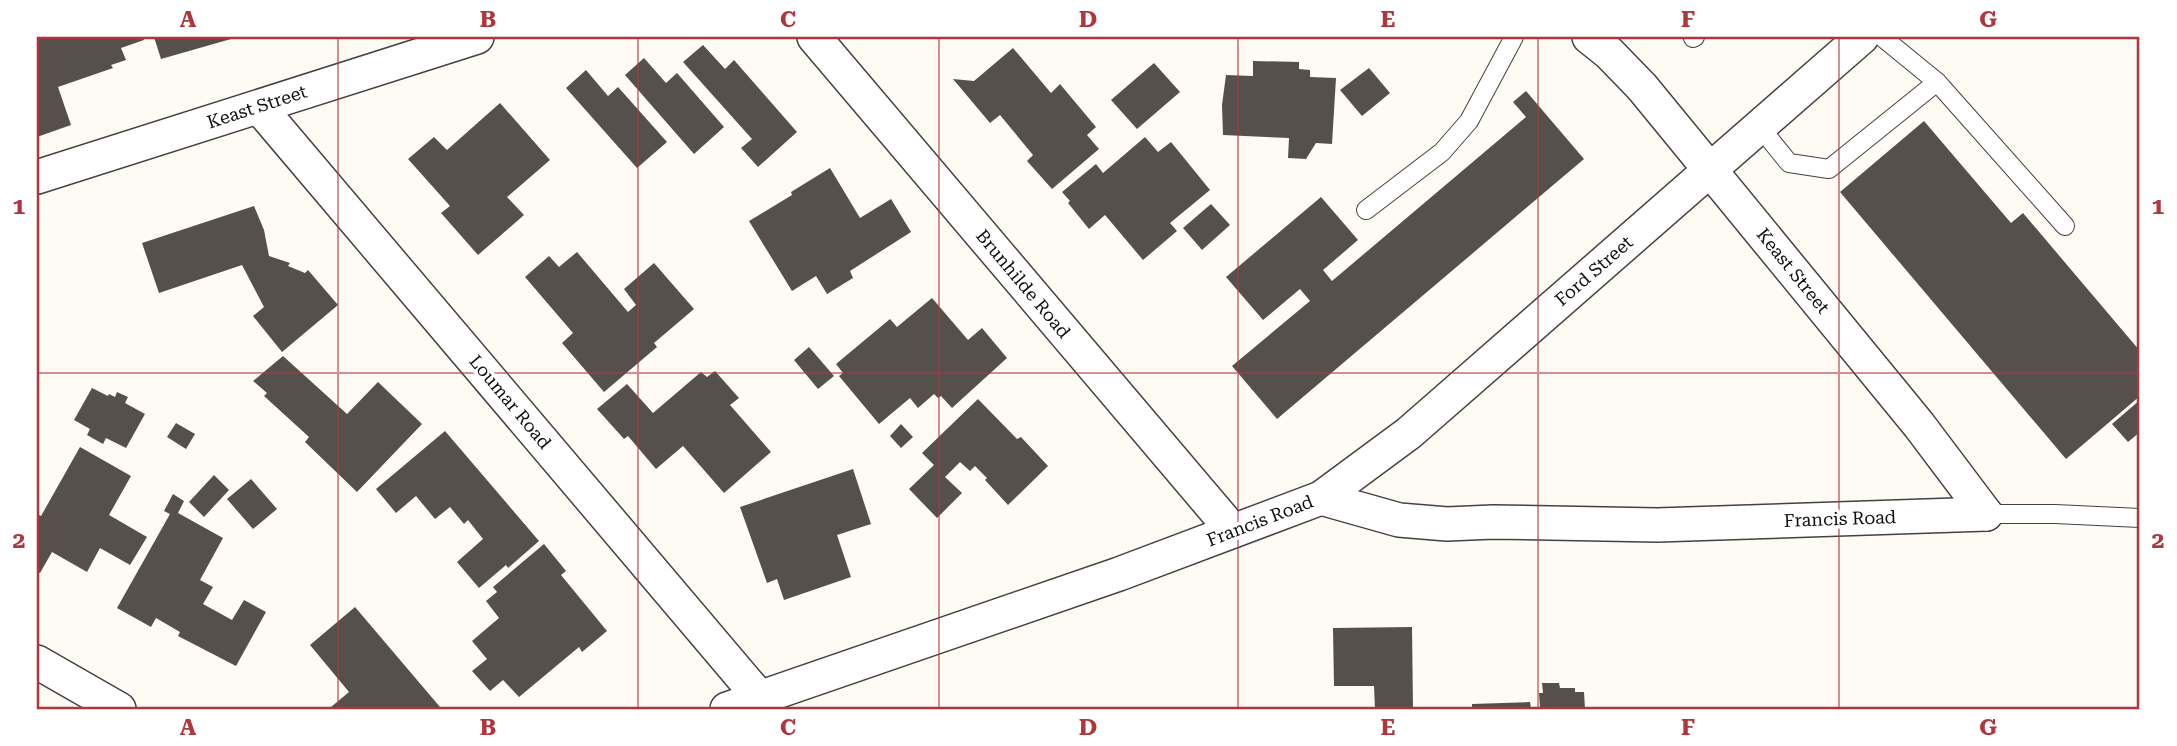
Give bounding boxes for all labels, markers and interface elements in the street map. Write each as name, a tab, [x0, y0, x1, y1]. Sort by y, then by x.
text: A	[180, 6, 197, 33]
text: B	[480, 6, 496, 33]
text: C	[780, 6, 796, 33]
text: D	[1079, 6, 1097, 33]
text: E	[1381, 6, 1395, 33]
text: F	[1681, 6, 1695, 33]
text: G	[1979, 6, 1997, 33]
street label: Keast Street	[204, 80, 310, 133]
text: 1	[13, 193, 26, 220]
text: 1	[2152, 193, 2165, 220]
street label: Keast Street	[1753, 224, 1834, 318]
street label: Brunhilde Road	[972, 225, 1075, 343]
street label: Ford Street	[1551, 231, 1637, 310]
street label: Loumar Road	[465, 351, 556, 453]
street label: Francis Road	[1204, 490, 1316, 550]
street label: Francis Road	[1783, 506, 1897, 531]
text: 2	[13, 527, 25, 554]
text: 2	[2152, 527, 2164, 554]
text: A	[180, 714, 197, 741]
text: B	[480, 714, 496, 741]
text: C	[780, 714, 796, 741]
text: D	[1079, 714, 1097, 741]
text: E	[1381, 714, 1395, 741]
text: F	[1681, 714, 1695, 741]
text: G	[1979, 714, 1997, 741]

